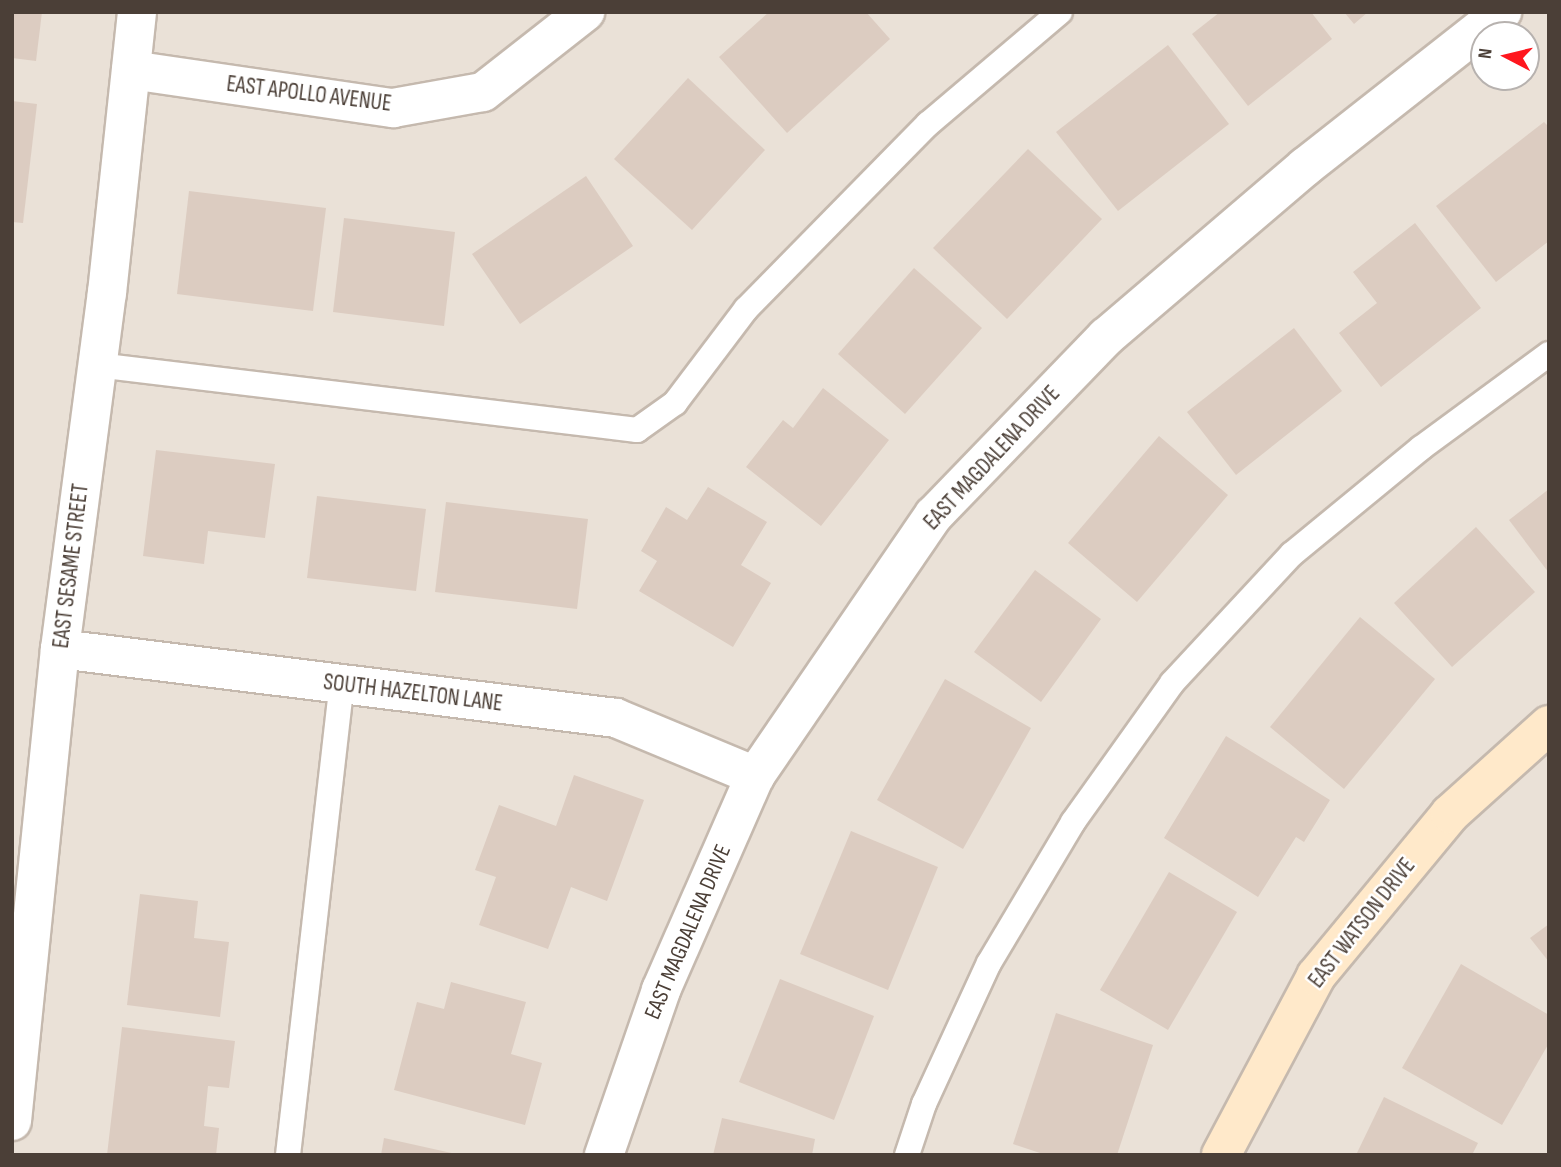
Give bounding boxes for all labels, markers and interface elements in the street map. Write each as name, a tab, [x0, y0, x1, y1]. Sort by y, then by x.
north arrow	[1470, 21, 1540, 91]
text: N	[1474, 47, 1498, 60]
street label: EAST APOLLO AVENUE	[225, 70, 393, 118]
street label: EAST MAGDALENA DRIVE	[918, 380, 1066, 536]
street label: EAST SESAME STREET	[47, 482, 95, 650]
street label: SOUTH HAZELTON LANE	[322, 668, 504, 718]
street label: EAST MAGDALENA DRIVE	[639, 840, 737, 1024]
street label: EAST WATSON DRIVE	[1303, 853, 1421, 993]

